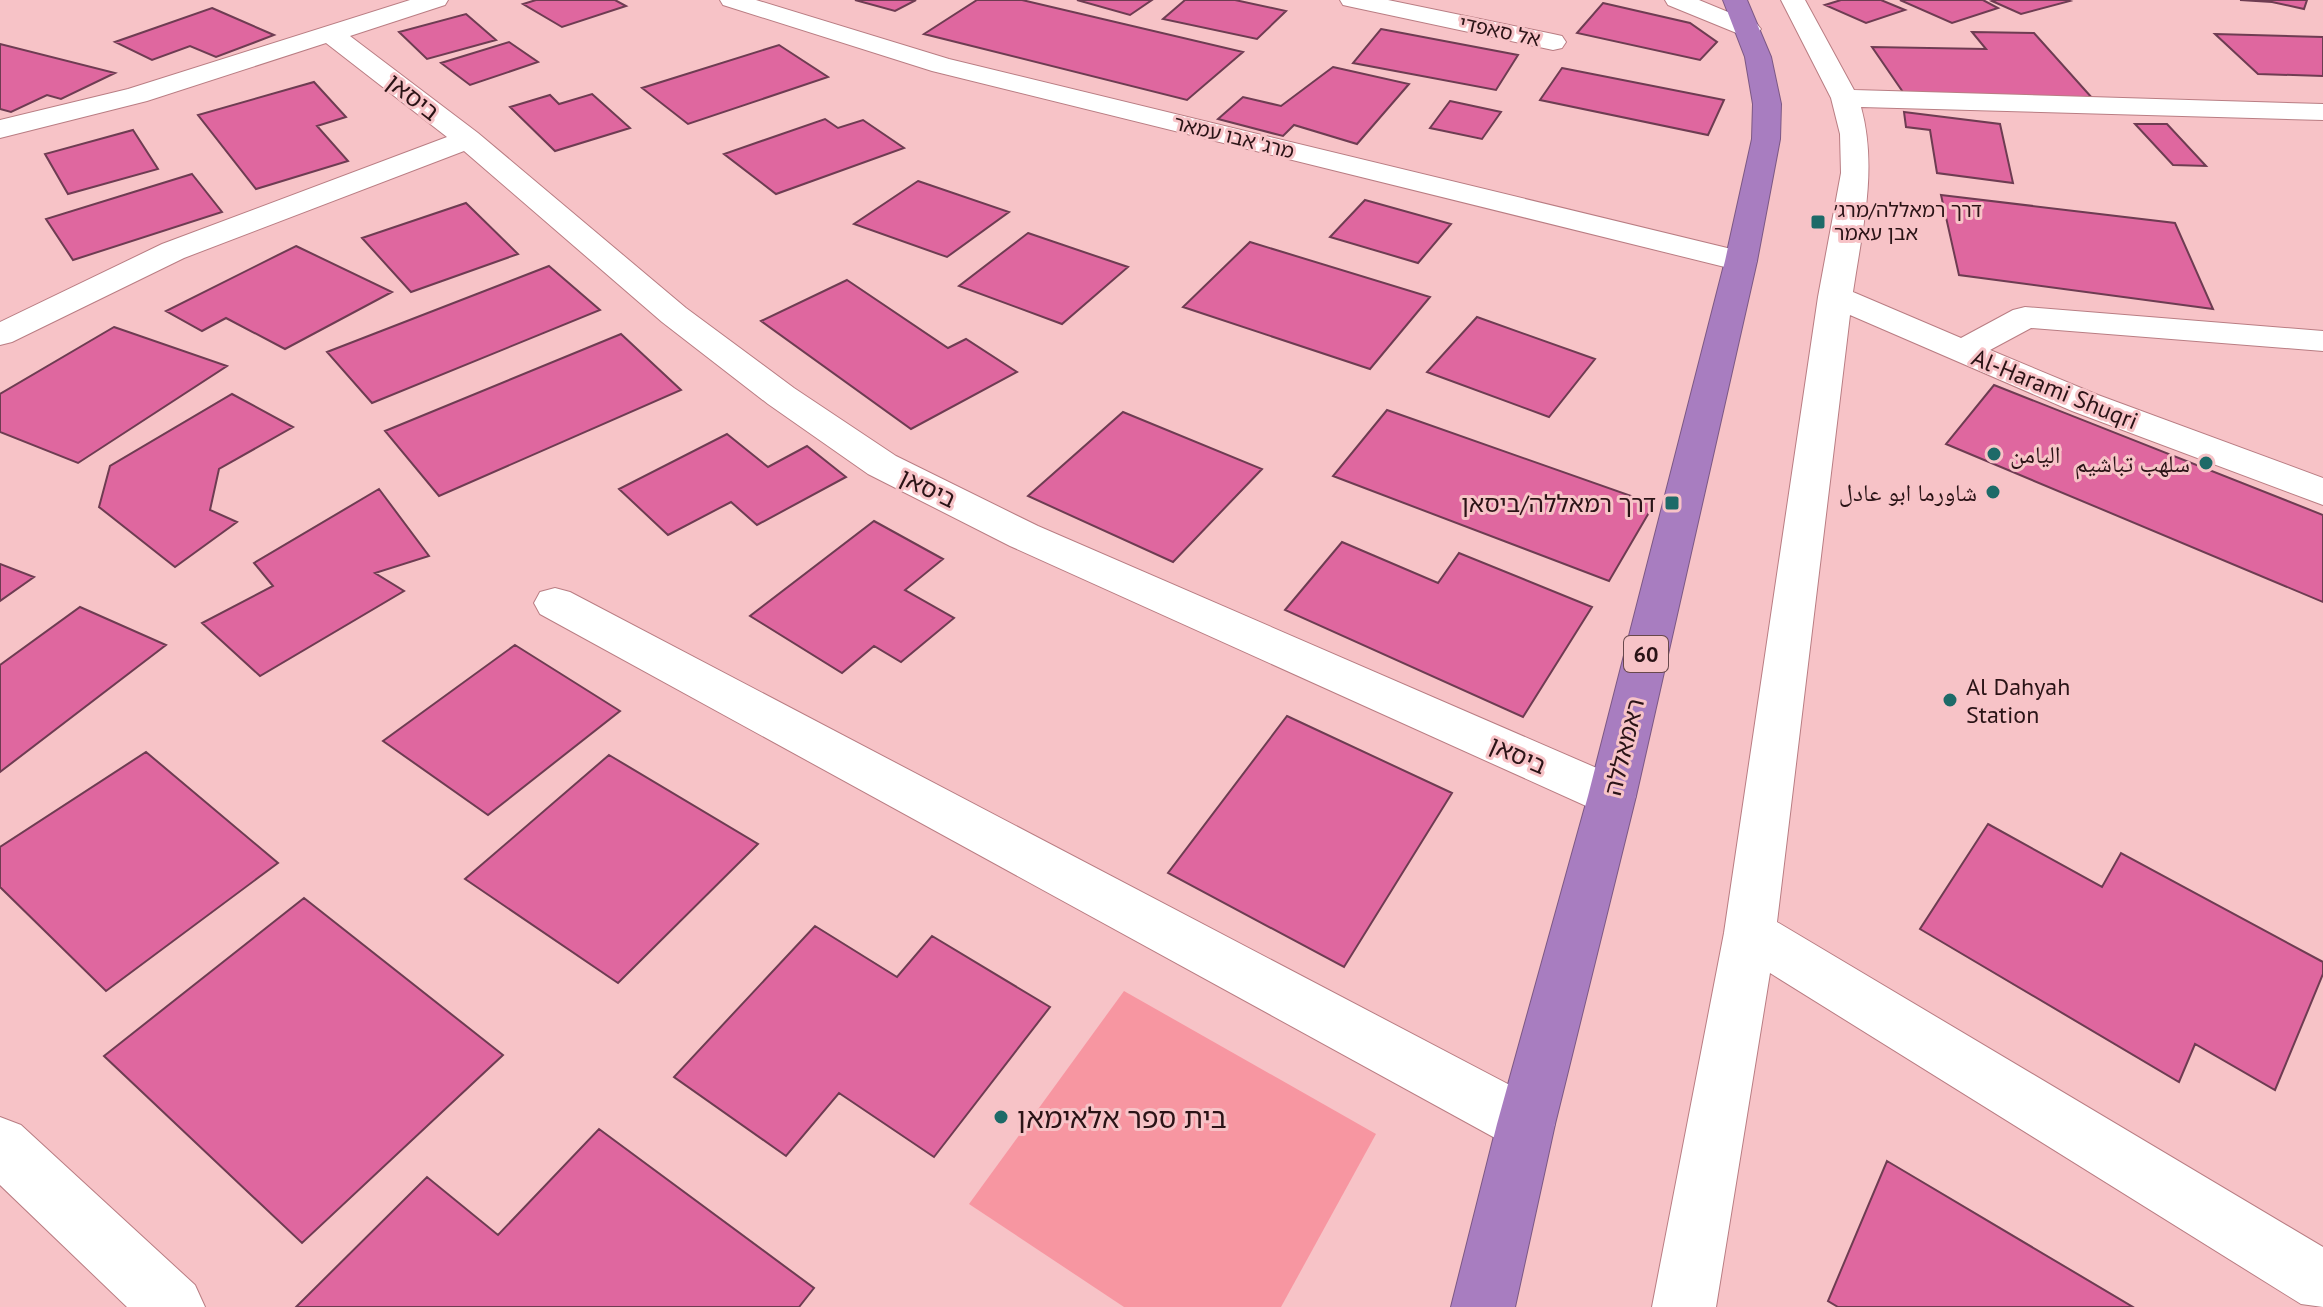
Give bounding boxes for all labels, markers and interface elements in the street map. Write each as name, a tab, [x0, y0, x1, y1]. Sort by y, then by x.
street label: אל סאפדי	[1457, 10, 1543, 52]
street label: ביסאן	[380, 67, 446, 127]
street label: מרג' אבו עמאר	[1171, 109, 1297, 165]
place label: דרך רמאללה/מרג׳ אבן עאמר	[1834, 197, 1982, 246]
marker: דרך רמאללה/מרג׳ אבן עאמר	[1809, 213, 1827, 231]
street label: Al-Harami Shuqri	[1967, 342, 2143, 436]
place label: اليامن	[2010, 439, 2061, 470]
marker: اليامن	[1985, 445, 2003, 463]
place label: سلهب تباشيم	[2075, 448, 2190, 480]
marker: سلهب تباشيم	[2197, 454, 2215, 472]
street label: ביסאן	[895, 461, 961, 515]
place label: شاورما ابو عادل	[1839, 477, 1977, 508]
marker: شاورما ابو عادل	[1984, 483, 2002, 501]
place label: דרך רמאללה/ביסאן	[1461, 488, 1656, 519]
marker: דרך רמאללה/ביסאן	[1663, 494, 1681, 512]
road number: 60	[1624, 636, 1668, 672]
place label: Al Dahyah Station	[1966, 671, 2070, 730]
marker: Al Dahyah Station	[1941, 691, 1959, 709]
street label: ראמאללה	[1597, 695, 1651, 799]
street label: ביסאן	[1485, 729, 1551, 781]
place label: בית ספר אלאימאן	[1017, 1099, 1227, 1136]
marker: בית ספר אלאימאן	[992, 1108, 1010, 1126]

